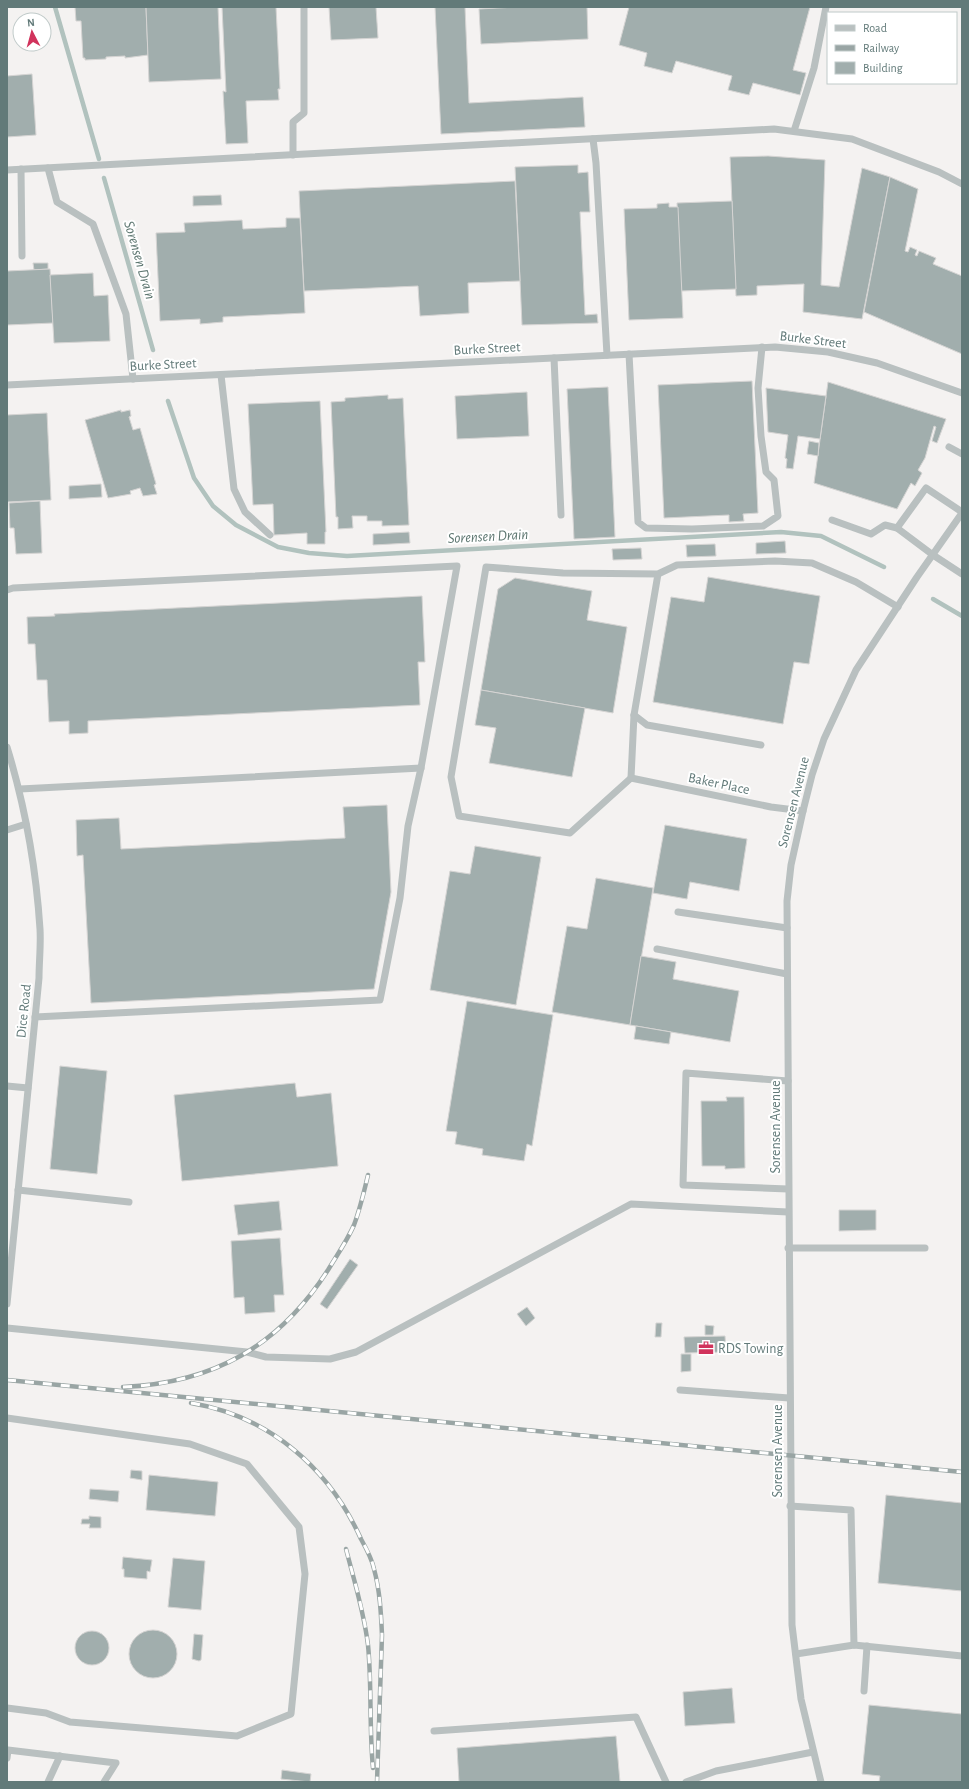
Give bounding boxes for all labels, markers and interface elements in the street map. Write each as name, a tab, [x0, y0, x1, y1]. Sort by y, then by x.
north arrow	[12, 12, 52, 52]
legend	[827, 12, 957, 84]
text: N	[27, 17, 35, 28]
text: Road	[863, 22, 887, 34]
text: Railway	[863, 42, 899, 55]
text: Building	[863, 62, 903, 74]
water label: Sorensen Drain	[121, 219, 158, 301]
street label: Burke Street	[779, 329, 847, 351]
street label: Burke Street	[453, 340, 521, 358]
street label: Burke Street	[129, 356, 197, 374]
water label: Sorensen Drain	[447, 527, 529, 546]
street label: Sorensen Avenue	[776, 755, 812, 849]
street label: Baker Place	[687, 771, 751, 797]
street label: Dice Road	[14, 983, 34, 1039]
street label: Sorensen Avenue	[769, 1080, 783, 1174]
office icon: RDS Towing	[697, 1339, 715, 1357]
place label: RDS Towing	[718, 1342, 783, 1356]
street label: Sorensen Avenue	[771, 1404, 785, 1498]

